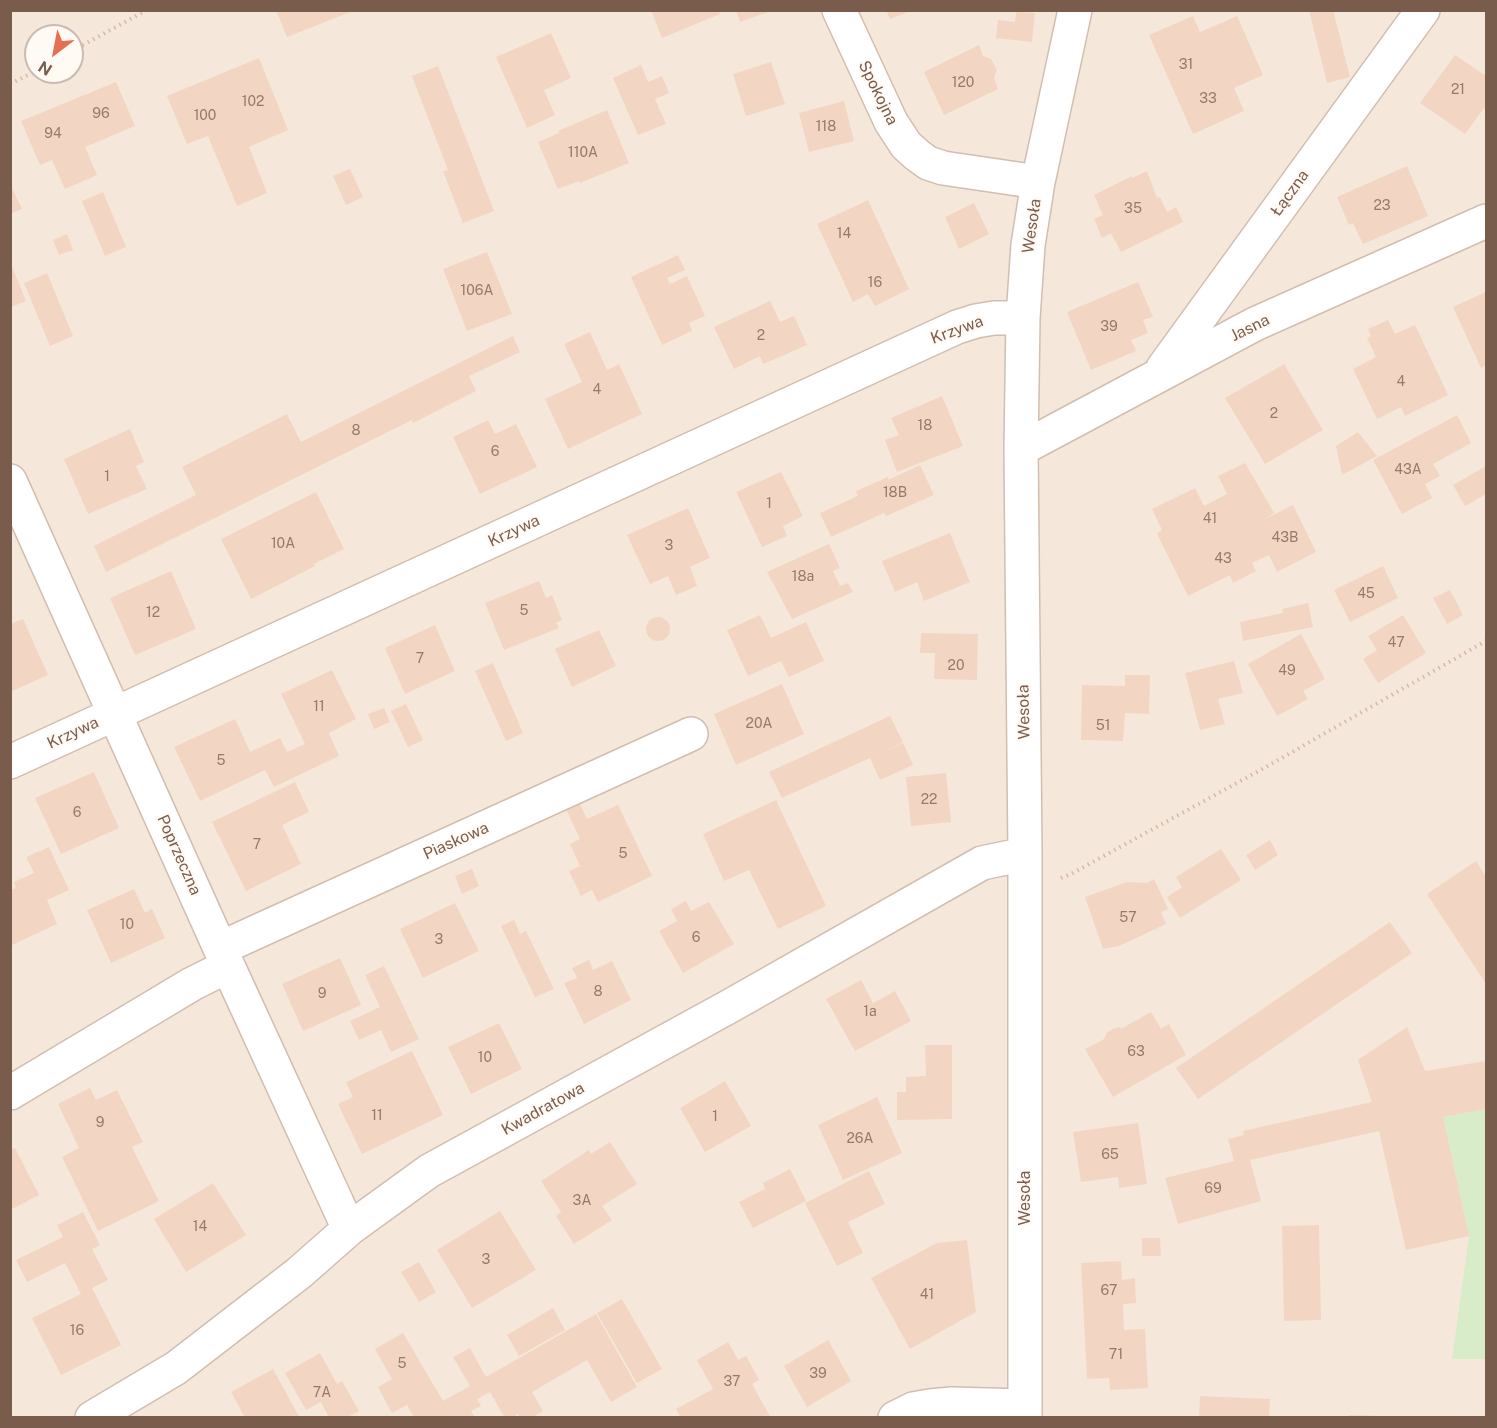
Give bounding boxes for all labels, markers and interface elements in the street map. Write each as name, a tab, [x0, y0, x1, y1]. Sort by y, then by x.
north arrow	[24, 24, 84, 84]
text: N	[35, 57, 56, 79]
house number: 31	[1179, 57, 1193, 73]
street label: Spokojna	[854, 58, 902, 128]
house number: 120	[952, 75, 974, 91]
house number: 21	[1451, 82, 1465, 98]
house number: 33	[1199, 91, 1217, 107]
house number: 102	[242, 94, 264, 110]
house number: 96	[92, 106, 110, 122]
house number: 100	[194, 108, 216, 124]
house number: 118	[816, 119, 836, 135]
house number: 94	[44, 126, 62, 142]
house number: 110A	[568, 145, 598, 161]
street label: Łączna	[1267, 166, 1313, 220]
street label: Wesoła	[1019, 197, 1045, 255]
house number: 23	[1373, 198, 1391, 214]
house number: 35	[1124, 201, 1142, 217]
house number: 14	[837, 226, 851, 242]
house number: 16	[868, 275, 882, 291]
house number: 106A	[461, 283, 493, 299]
street label: Jasna	[1227, 310, 1273, 346]
street label: Krzywa	[928, 312, 986, 348]
house number: 39	[1100, 319, 1118, 335]
house number: 2	[757, 328, 765, 344]
house number: 4	[1397, 374, 1405, 390]
house number: 4	[593, 382, 601, 398]
house number: 2	[1270, 406, 1278, 422]
house number: 18	[918, 418, 932, 434]
house number: 8	[351, 423, 361, 439]
house number: 6	[491, 444, 499, 460]
house number: 43A	[1394, 462, 1422, 478]
house number: 1	[104, 469, 110, 485]
house number: 18B	[883, 485, 907, 501]
house number: 1	[766, 496, 772, 512]
street label: Krzywa	[485, 511, 543, 551]
house number: 41	[1203, 511, 1217, 527]
house number: 43B	[1271, 530, 1299, 546]
house number: 10A	[271, 536, 295, 552]
house number: 3	[665, 538, 673, 554]
house number: 43	[1214, 551, 1232, 567]
house number: 18a	[792, 569, 814, 585]
house number: 45	[1357, 586, 1375, 602]
house number: 5	[520, 603, 528, 619]
house number: 12	[146, 605, 160, 621]
house number: 47	[1387, 635, 1405, 651]
house number: 7	[416, 651, 424, 667]
house number: 20	[948, 658, 964, 674]
house number: 49	[1278, 663, 1296, 679]
street label: Wesoła	[1014, 684, 1034, 740]
house number: 11	[313, 699, 325, 715]
street label: Krzywa	[44, 713, 102, 753]
house number: 20A	[746, 716, 772, 732]
house number: 51	[1096, 718, 1110, 734]
house number: 5	[217, 753, 225, 769]
house number: 22	[921, 792, 937, 808]
house number: 6	[73, 805, 81, 821]
street label: Poprzeczna	[153, 812, 205, 898]
street label: Piaskowa	[420, 818, 492, 864]
house number: 7	[253, 837, 261, 853]
house number: 5	[619, 846, 627, 862]
house number: 57	[1119, 910, 1137, 926]
house number: 10	[120, 917, 134, 933]
house number: 6	[692, 930, 700, 946]
house number: 3	[435, 932, 443, 948]
house number: 8	[593, 984, 603, 1000]
house number: 9	[318, 986, 326, 1002]
house number: 1a	[863, 1004, 877, 1020]
house number: 63	[1127, 1044, 1145, 1060]
house number: 10	[478, 1050, 492, 1066]
street label: Kwadratowa	[498, 1078, 588, 1140]
house number: 11	[371, 1108, 383, 1124]
house number: 1	[712, 1109, 718, 1125]
house number: 9	[96, 1115, 104, 1131]
house number: 26A	[847, 1131, 873, 1147]
house number: 65	[1101, 1147, 1119, 1163]
street label: Wesoła	[1015, 1171, 1035, 1225]
house number: 69	[1204, 1181, 1222, 1197]
house number: 3A	[573, 1193, 591, 1209]
house number: 14	[193, 1219, 207, 1235]
house number: 3	[482, 1252, 490, 1268]
house number: 67	[1101, 1283, 1117, 1299]
house number: 41	[920, 1287, 934, 1303]
house number: 16	[70, 1323, 84, 1339]
house number: 71	[1109, 1347, 1123, 1363]
house number: 5	[398, 1356, 406, 1372]
house number: 39	[809, 1366, 827, 1382]
house number: 37	[724, 1374, 740, 1390]
house number: 7A	[313, 1385, 331, 1401]

